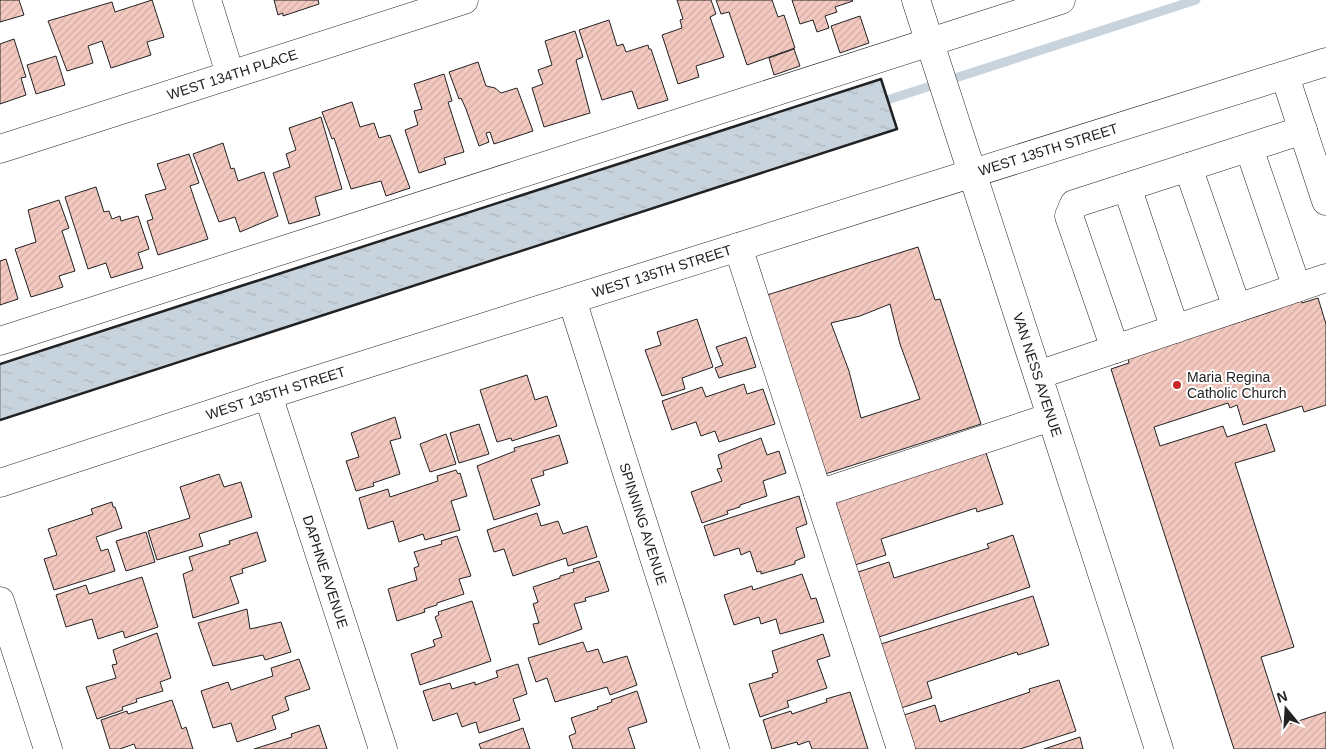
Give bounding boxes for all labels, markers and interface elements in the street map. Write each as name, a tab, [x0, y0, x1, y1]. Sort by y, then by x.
street label: WEST 134TH PLACE	[165, 46, 300, 103]
street label: WEST 135TH STREET	[976, 120, 1120, 179]
street label: WEST 135TH STREET	[590, 241, 734, 300]
street label: VAN NESS AVENUE	[1010, 311, 1065, 439]
street label: WEST 135TH STREET	[204, 363, 348, 423]
place label: Maria Regina Catholic Church	[1187, 369, 1287, 401]
marker: Maria Regina Catholic Church	[1171, 379, 1183, 391]
street label: SPINNING AVENUE	[616, 461, 670, 587]
street label: DAPHNE AVENUE	[300, 513, 351, 631]
north arrow	[1261, 684, 1311, 734]
text: N	[1275, 687, 1289, 706]

